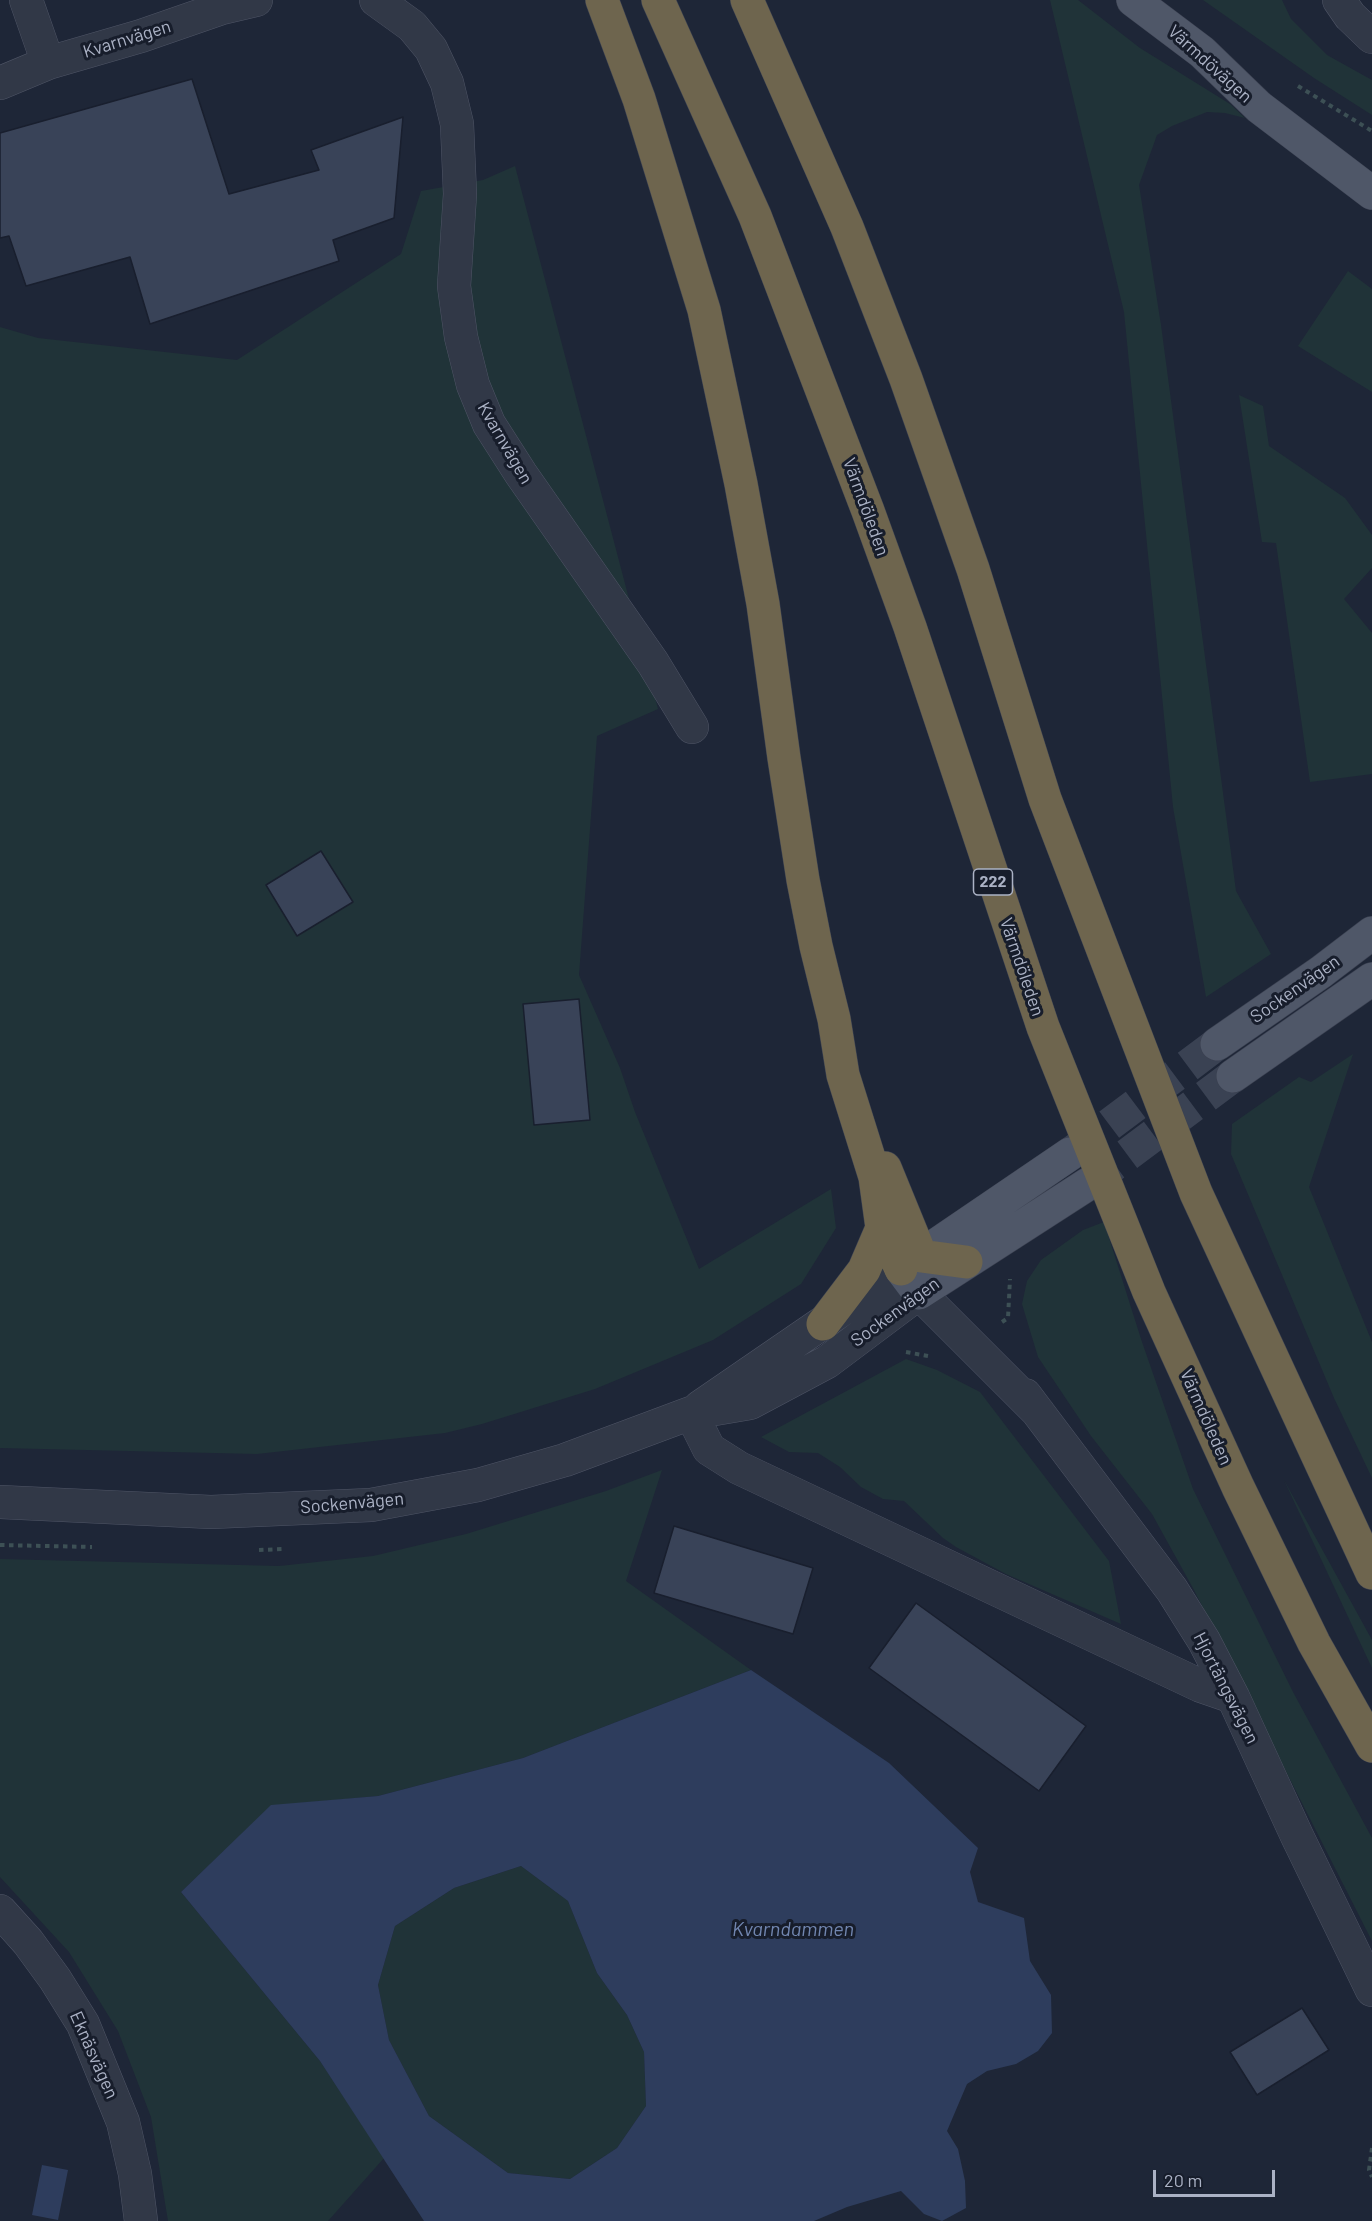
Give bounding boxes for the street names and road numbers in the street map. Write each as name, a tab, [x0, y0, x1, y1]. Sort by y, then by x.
street label: Kvarnvägen	[80, 15, 174, 63]
street label: Värmdövägen	[1163, 21, 1257, 107]
street label: Kvarnvägen	[473, 398, 537, 488]
street label: Värmdöleden	[838, 455, 894, 559]
road number: 222	[974, 869, 1012, 895]
street label: Värmdöleden	[995, 915, 1049, 1019]
street label: Sockenvägen	[1246, 950, 1344, 1028]
street label: Sockenvägen	[847, 1273, 943, 1351]
street label: Värmdöleden	[1175, 1366, 1237, 1468]
street label: Sockenvägen	[299, 1488, 405, 1518]
street label: Hjortängsvägen	[1189, 1629, 1263, 1747]
street label: Eknäsvägen	[65, 2008, 123, 2102]

